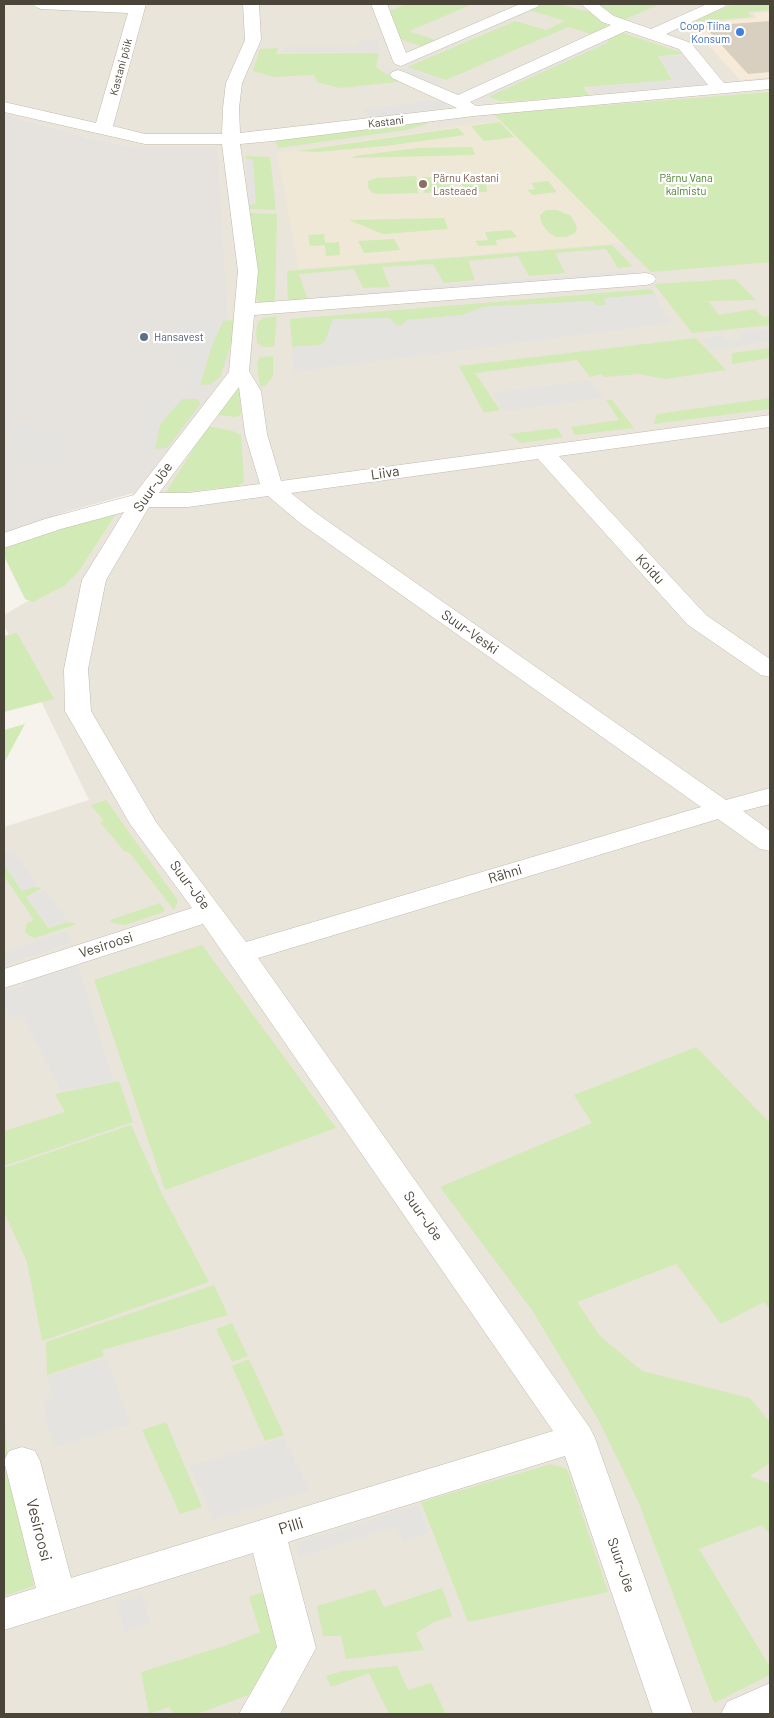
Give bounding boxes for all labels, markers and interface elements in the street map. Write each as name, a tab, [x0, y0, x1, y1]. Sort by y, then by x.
place label: Coop Tiina Konsum	[680, 19, 730, 45]
marker: Coop Tiina Konsum	[734, 26, 746, 38]
street label: Kastani põik	[107, 37, 135, 97]
street label: Kastani	[367, 113, 405, 131]
place label: Pärnu Kastani Lasteaed	[433, 171, 499, 197]
park label: Pärnu Vana kalmistu	[659, 171, 713, 197]
marker: Pärnu Kastani Lasteaed	[417, 178, 429, 190]
place label: Hansavest	[154, 330, 204, 344]
marker: Hansavest	[138, 331, 150, 343]
street label: Suur-Jõe	[130, 459, 176, 515]
street label: Liiva	[370, 463, 400, 483]
street label: Koidu	[632, 551, 668, 587]
street label: Suur-Veski	[438, 606, 502, 658]
street label: Suur-Jõe	[166, 857, 214, 913]
street label: Rähni	[486, 861, 524, 887]
street label: Vesiroosi	[77, 928, 135, 962]
street label: Suur-Jõe	[400, 1188, 446, 1244]
street label: Vesiroosi	[22, 1497, 56, 1563]
street label: Pilli	[276, 1513, 306, 1539]
street label: Suur-Jõe	[604, 1535, 638, 1595]

